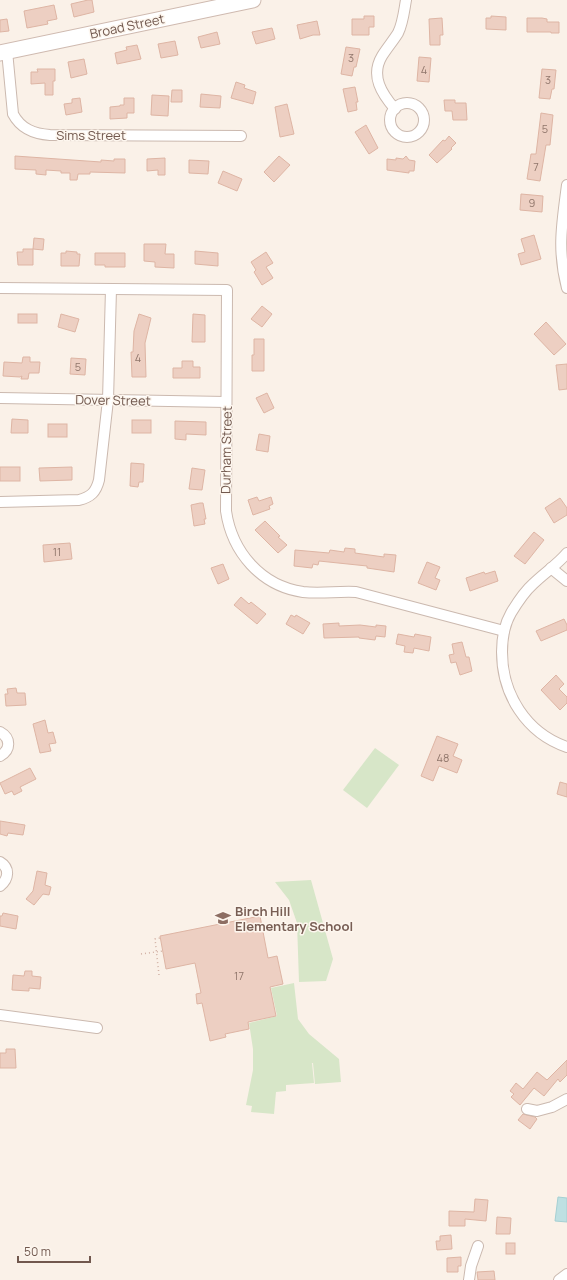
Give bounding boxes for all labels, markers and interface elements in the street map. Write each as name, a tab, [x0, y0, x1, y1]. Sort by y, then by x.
street label: Broad Street	[88, 9, 166, 43]
house number: 3	[348, 50, 354, 65]
house number: 4	[421, 62, 427, 77]
house number: 3	[545, 72, 551, 87]
house number: 5	[542, 121, 548, 136]
street label: Sims Street	[56, 126, 126, 144]
house number: 7	[533, 159, 539, 174]
house number: 9	[529, 195, 536, 210]
house number: 4	[135, 350, 141, 365]
house number: 5	[75, 359, 81, 374]
street label: Dover Street	[75, 390, 151, 410]
street label: Durham Street	[216, 406, 236, 494]
house number: 11	[53, 544, 61, 559]
house number: 48	[437, 750, 449, 765]
place label: Birch Hill Elementary School	[235, 902, 353, 935]
school or university icon: Birch Hill Elementary School	[214, 909, 232, 927]
house number: 17	[234, 968, 244, 983]
scale bar	[18, 1238, 90, 1264]
text: 50 m	[24, 1243, 51, 1260]

